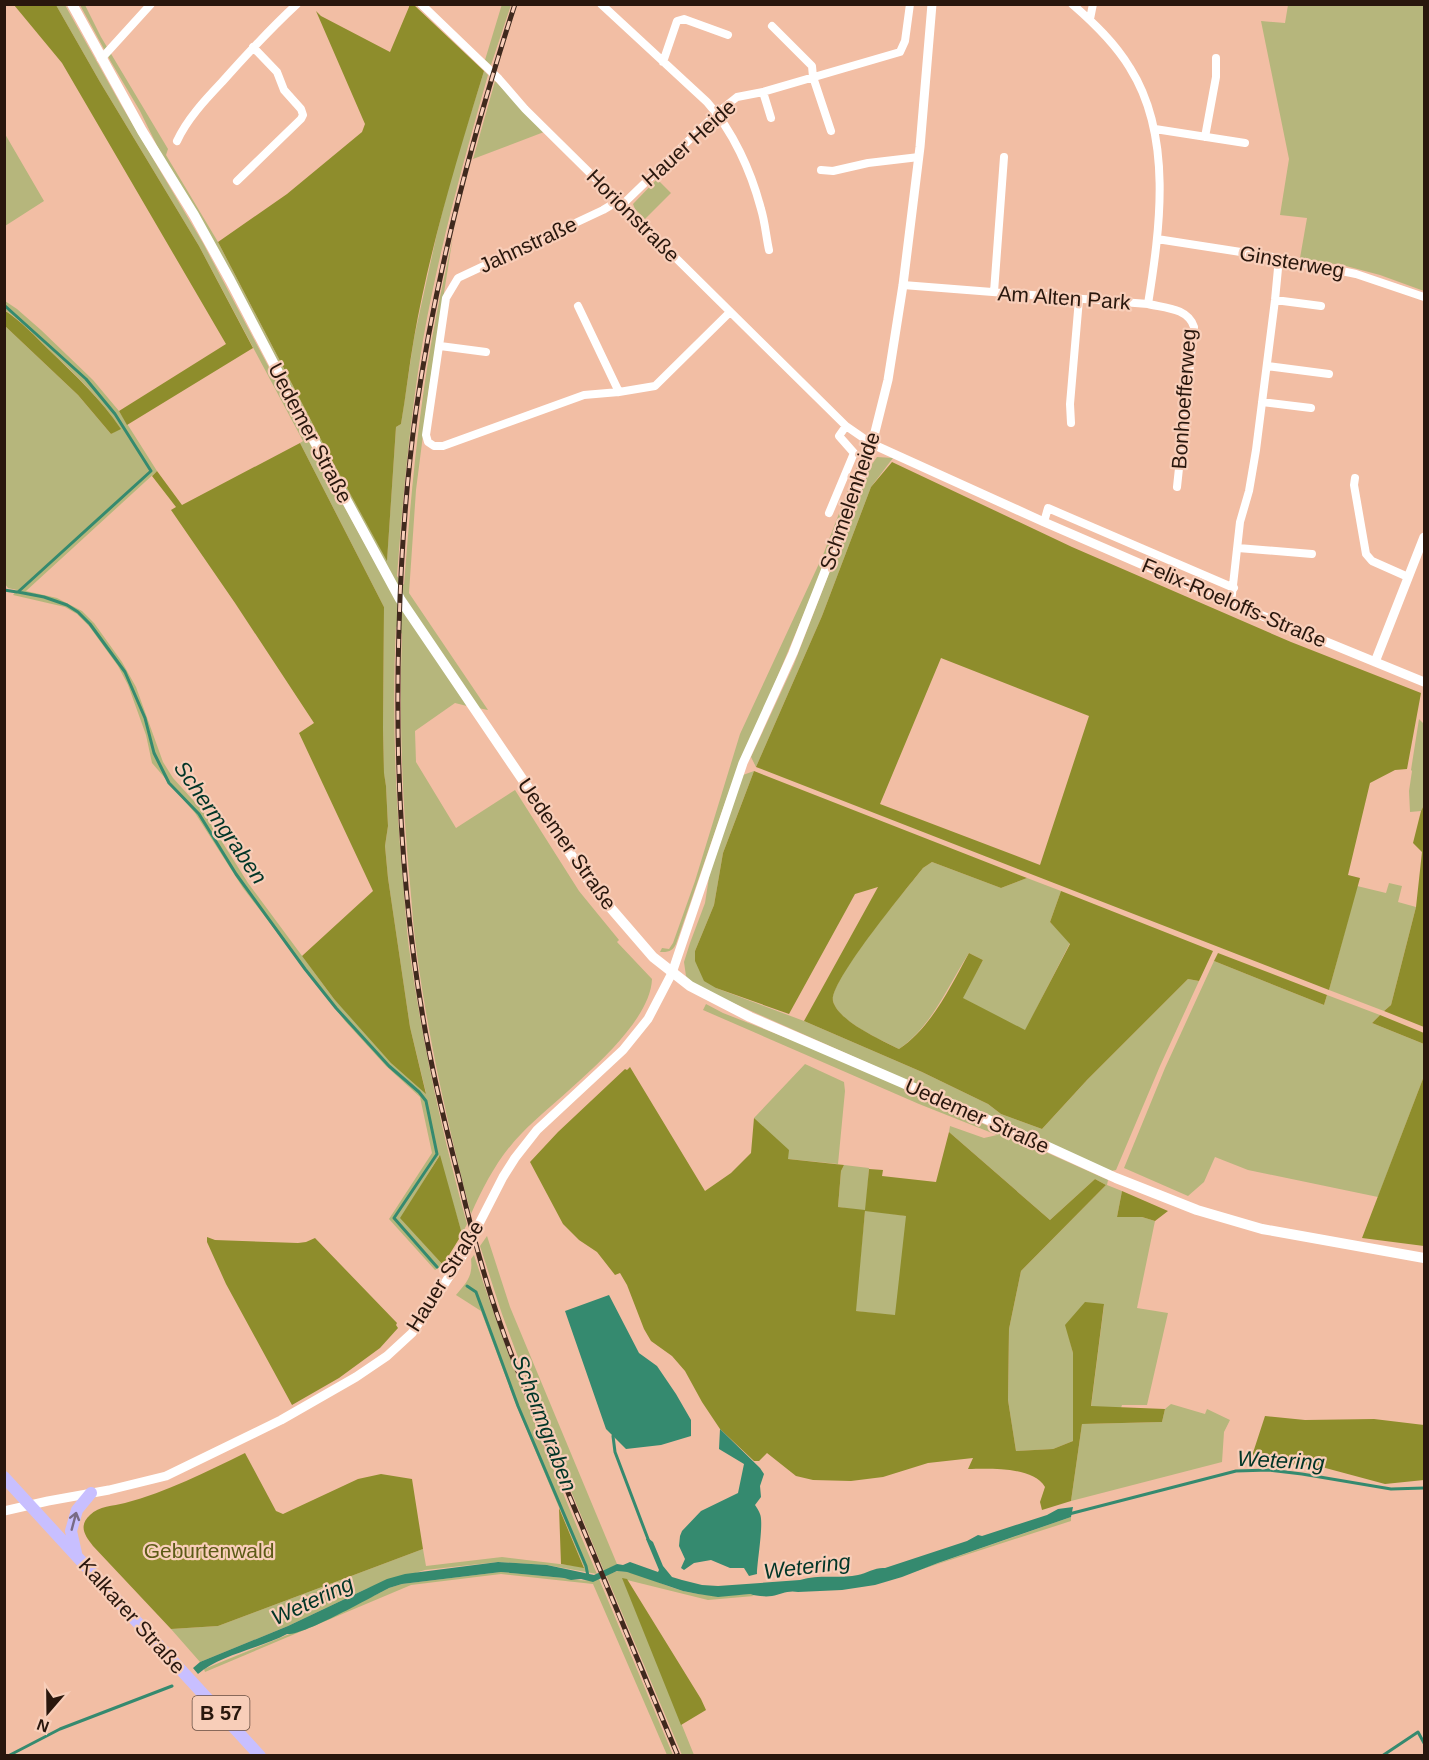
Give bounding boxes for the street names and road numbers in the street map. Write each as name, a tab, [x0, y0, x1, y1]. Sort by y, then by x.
street label: Hauer Heide	[637, 95, 740, 191]
street label: Horionstraße	[582, 165, 684, 267]
street label: Jahnstraße	[475, 212, 580, 277]
street label: Ginsterweg	[1238, 241, 1346, 282]
street label: Am Alten Park	[997, 281, 1132, 314]
street label: Bonhoefferweg	[1167, 328, 1200, 470]
street label: Uedemer Straße	[264, 359, 357, 507]
street label: Schmelenheide	[815, 429, 884, 573]
street label: Felix-Roeloffs-Straße	[1139, 553, 1330, 652]
street label: Uedemer Straße	[513, 774, 621, 914]
street label: Uedemer Straße	[902, 1073, 1053, 1158]
street label: Hauer Straße	[401, 1216, 488, 1335]
street label: Kalkarer Straße	[75, 1553, 190, 1678]
road number: B 57	[192, 1696, 250, 1730]

